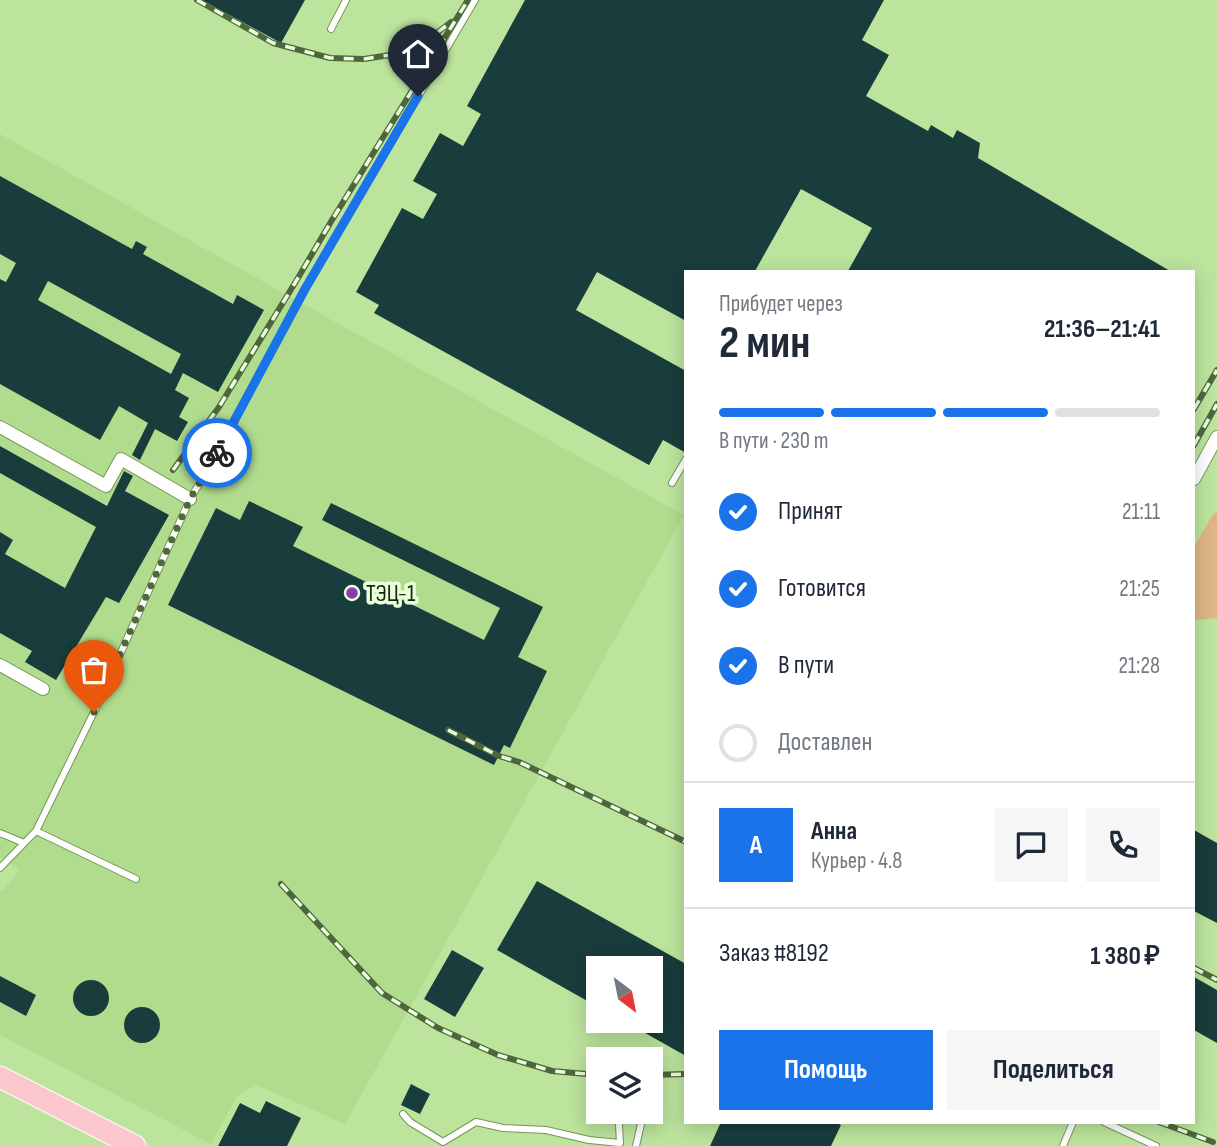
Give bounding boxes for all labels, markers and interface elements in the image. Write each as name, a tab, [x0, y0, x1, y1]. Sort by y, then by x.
pin	[388, 24, 448, 96]
icon: home	[399, 35, 437, 73]
text: Прибудет через	[719, 290, 843, 318]
text: 21:36–21:41	[1044, 314, 1160, 345]
text: 2 мин	[719, 316, 810, 371]
courier	[182, 418, 252, 488]
text: В пути · 230 m	[719, 427, 828, 455]
icon: bike	[198, 434, 236, 472]
icon: check	[719, 493, 757, 531]
text: Принят	[778, 496, 843, 527]
text: 21:11	[1122, 498, 1160, 526]
icon: check	[719, 570, 757, 608]
text: Готовится	[778, 573, 866, 604]
text: 21:25	[1119, 575, 1160, 603]
place label: ТЭЦ-1	[366, 579, 416, 608]
marker: ТЭЦ-1	[344, 585, 360, 601]
pin	[64, 640, 124, 712]
icon: check	[719, 647, 757, 685]
text: В пути	[778, 650, 834, 681]
icon: bag	[75, 651, 113, 689]
text: 21:28	[1119, 652, 1160, 680]
text: Доставлен	[778, 727, 872, 758]
button: chat	[994, 808, 1068, 882]
button: phone	[1086, 808, 1160, 882]
text: Анна	[811, 816, 857, 847]
text: А	[750, 830, 762, 861]
text: Курьер · 4.8	[811, 847, 902, 875]
text: Заказ #8192	[719, 938, 829, 969]
text: 1 380 ₽	[1090, 941, 1160, 972]
north arrow	[586, 956, 663, 1032]
map controls	[586, 956, 663, 1124]
button: Помощь	[719, 1030, 933, 1110]
button: Поделиться	[947, 1030, 1160, 1110]
button: layers	[586, 1047, 663, 1124]

